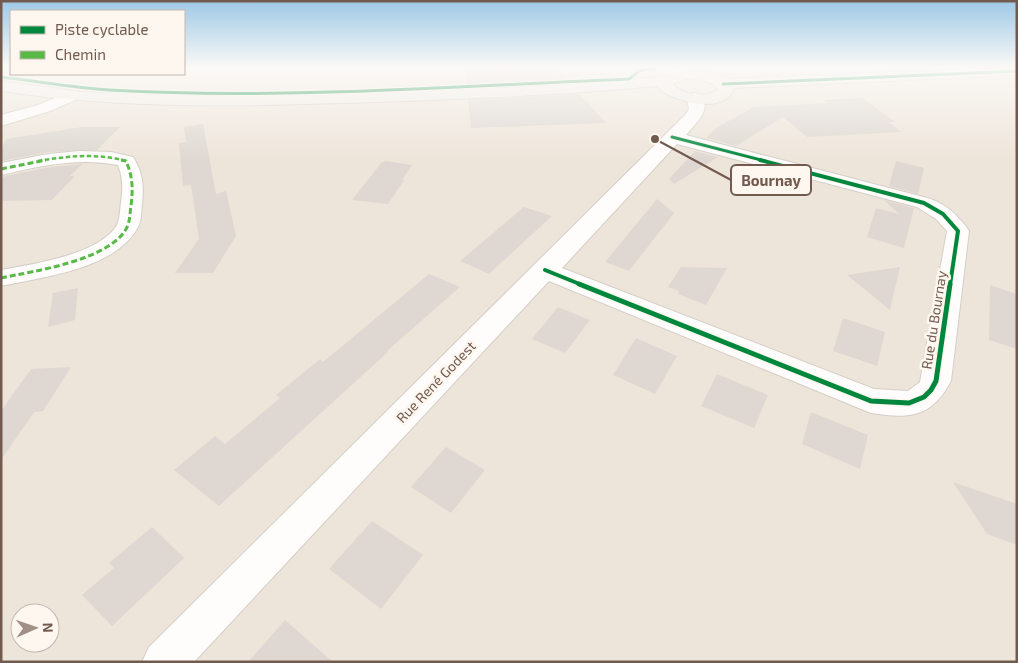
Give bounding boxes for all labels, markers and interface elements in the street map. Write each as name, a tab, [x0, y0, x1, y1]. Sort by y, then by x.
legend	[10, 10, 185, 75]
text: Piste cyclable	[55, 20, 149, 38]
text: Chemin	[55, 45, 106, 63]
callout: Bournay	[731, 165, 811, 195]
text: Bournay	[741, 171, 801, 190]
street label: Rue du Bournay	[917, 269, 950, 371]
street label: Rue René Godest	[392, 337, 479, 426]
north arrow	[10, 603, 60, 653]
text: N	[40, 622, 57, 633]

